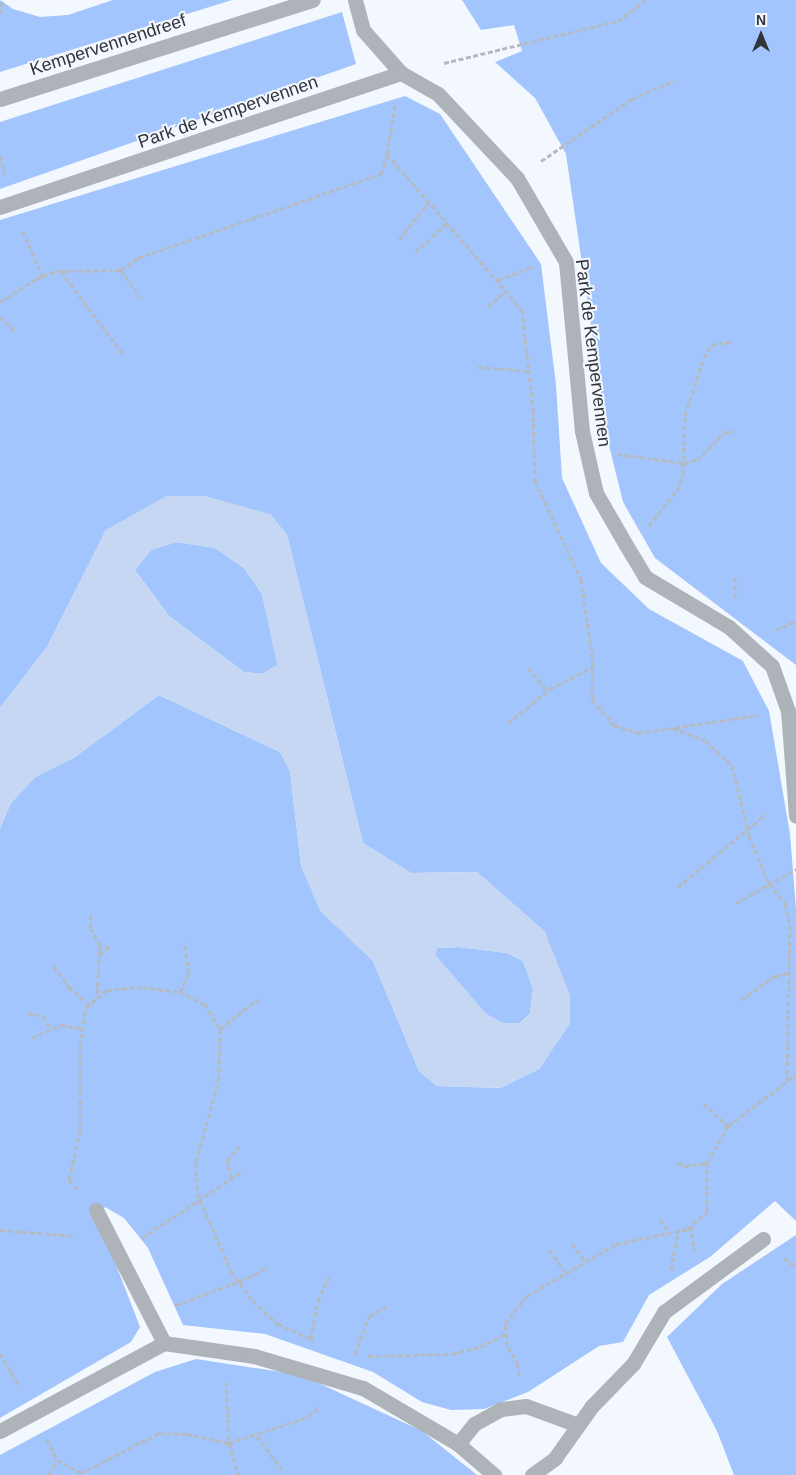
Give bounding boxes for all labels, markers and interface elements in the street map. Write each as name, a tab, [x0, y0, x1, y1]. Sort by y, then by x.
street label: Kempervennendreef	[27, 10, 189, 80]
north arrow	[736, 10, 786, 60]
text: N	[756, 12, 766, 28]
street label: Park de Kempervennen	[135, 71, 321, 153]
street label: Park de Kempervennen	[571, 258, 615, 448]

